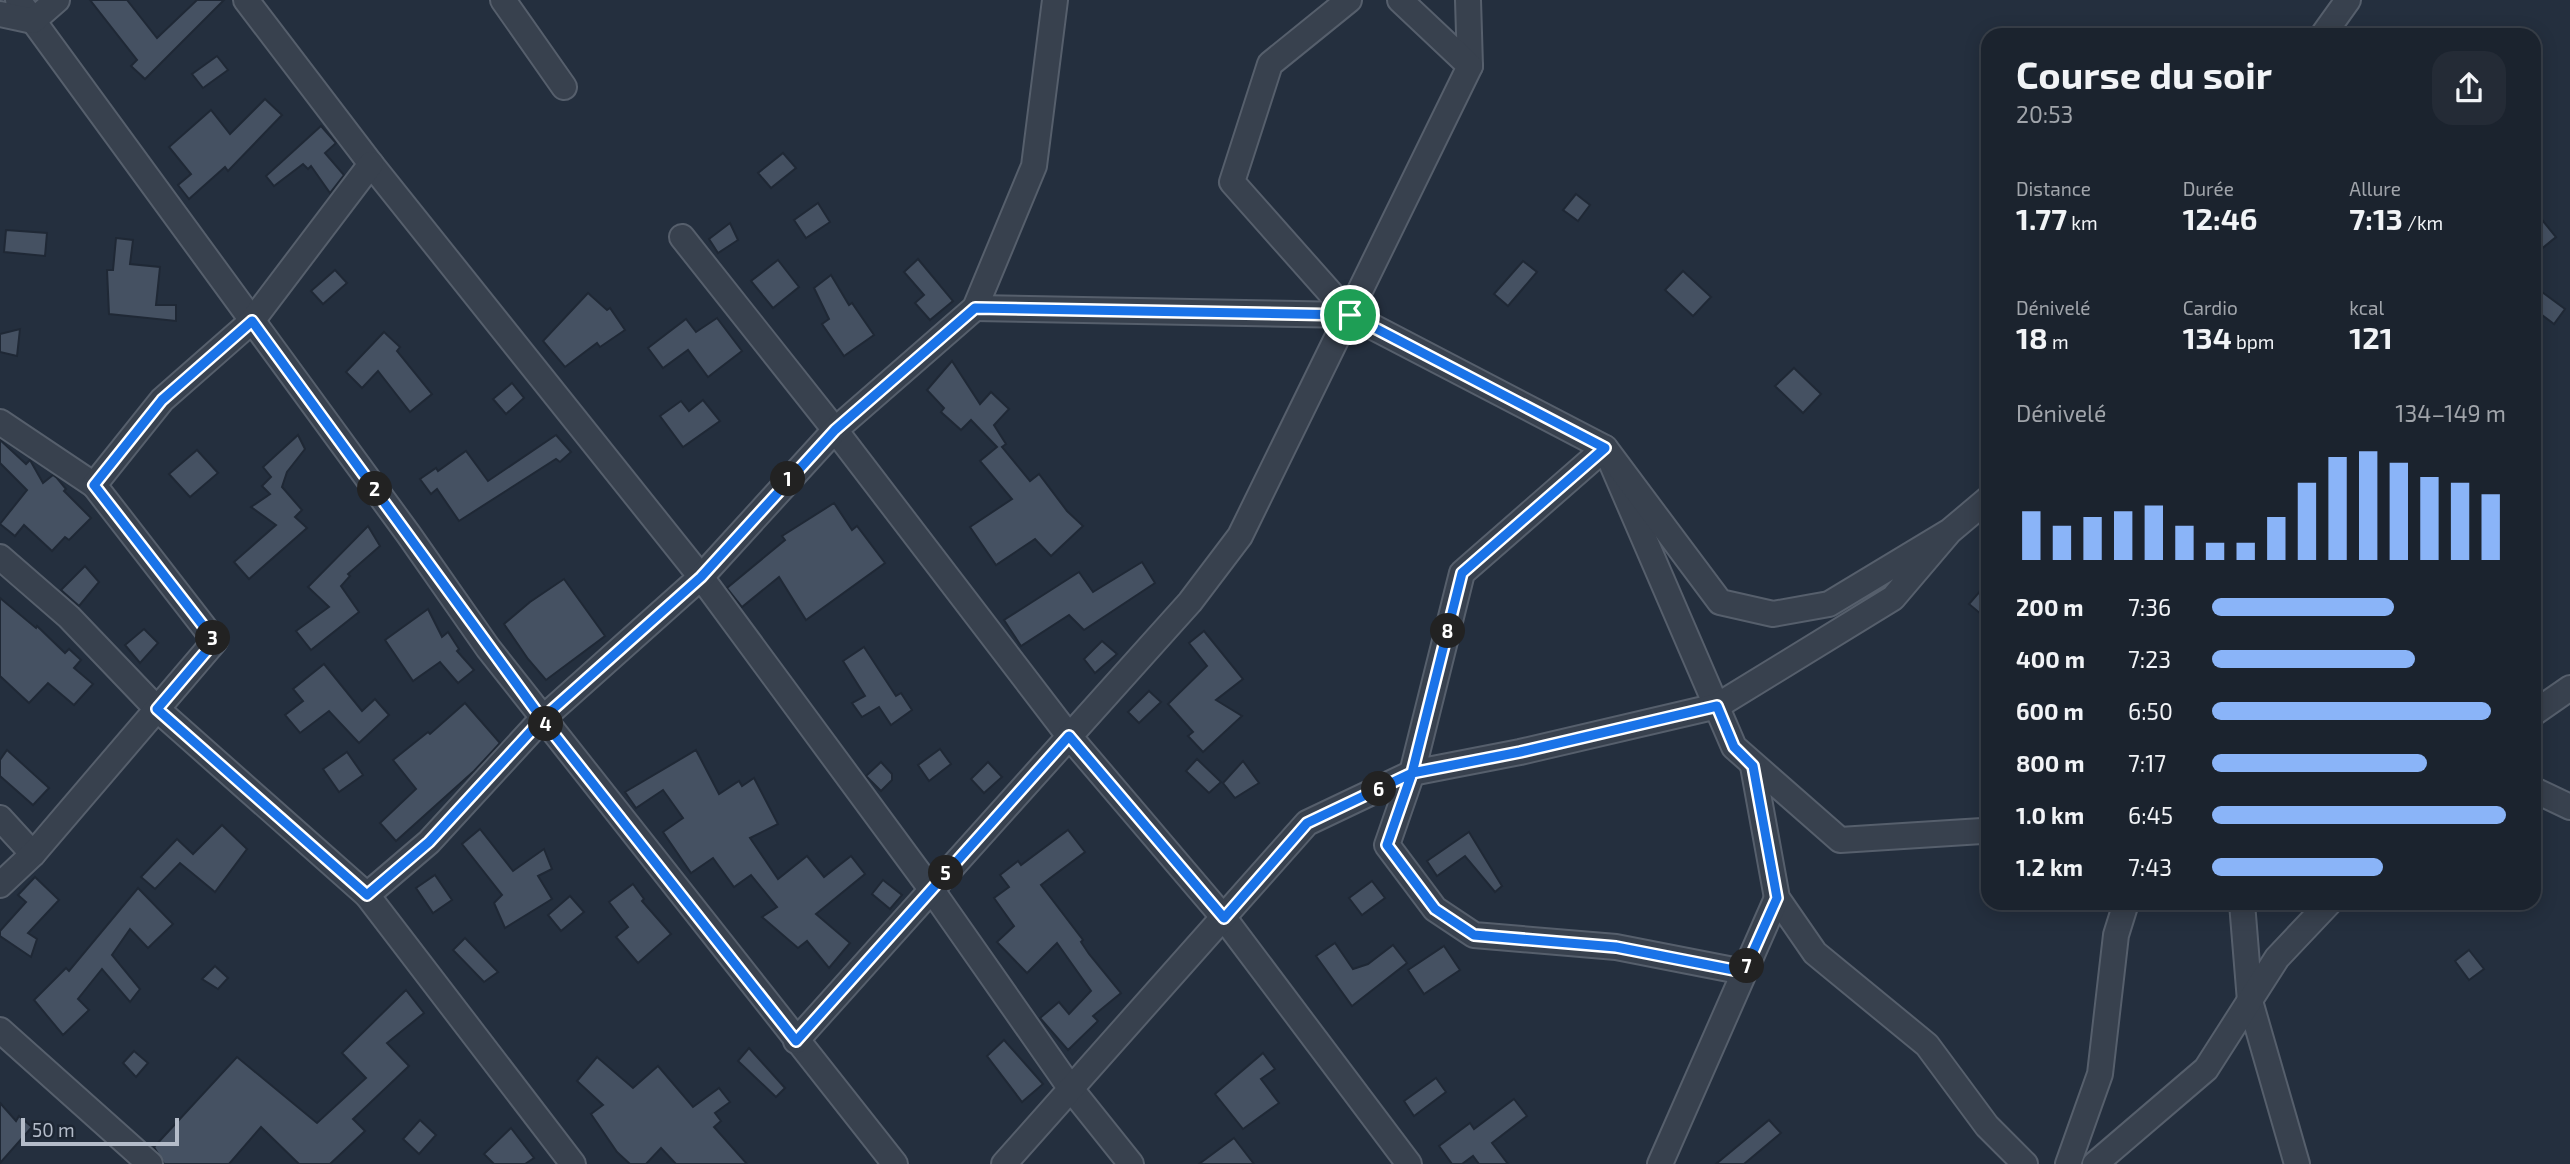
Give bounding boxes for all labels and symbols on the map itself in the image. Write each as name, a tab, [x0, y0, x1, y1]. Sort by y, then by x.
pin	[1320, 285, 1380, 345]
pin: 1	[770, 462, 806, 496]
pin: 2	[358, 472, 392, 506]
pin: 8	[1430, 614, 1466, 648]
pin: 3	[196, 620, 230, 656]
pin: 4	[528, 706, 564, 742]
pin: 6	[1362, 772, 1396, 806]
pin: 5	[928, 856, 964, 890]
pin: 7	[1730, 948, 1764, 984]
scale bar	[21, 1115, 178, 1147]

